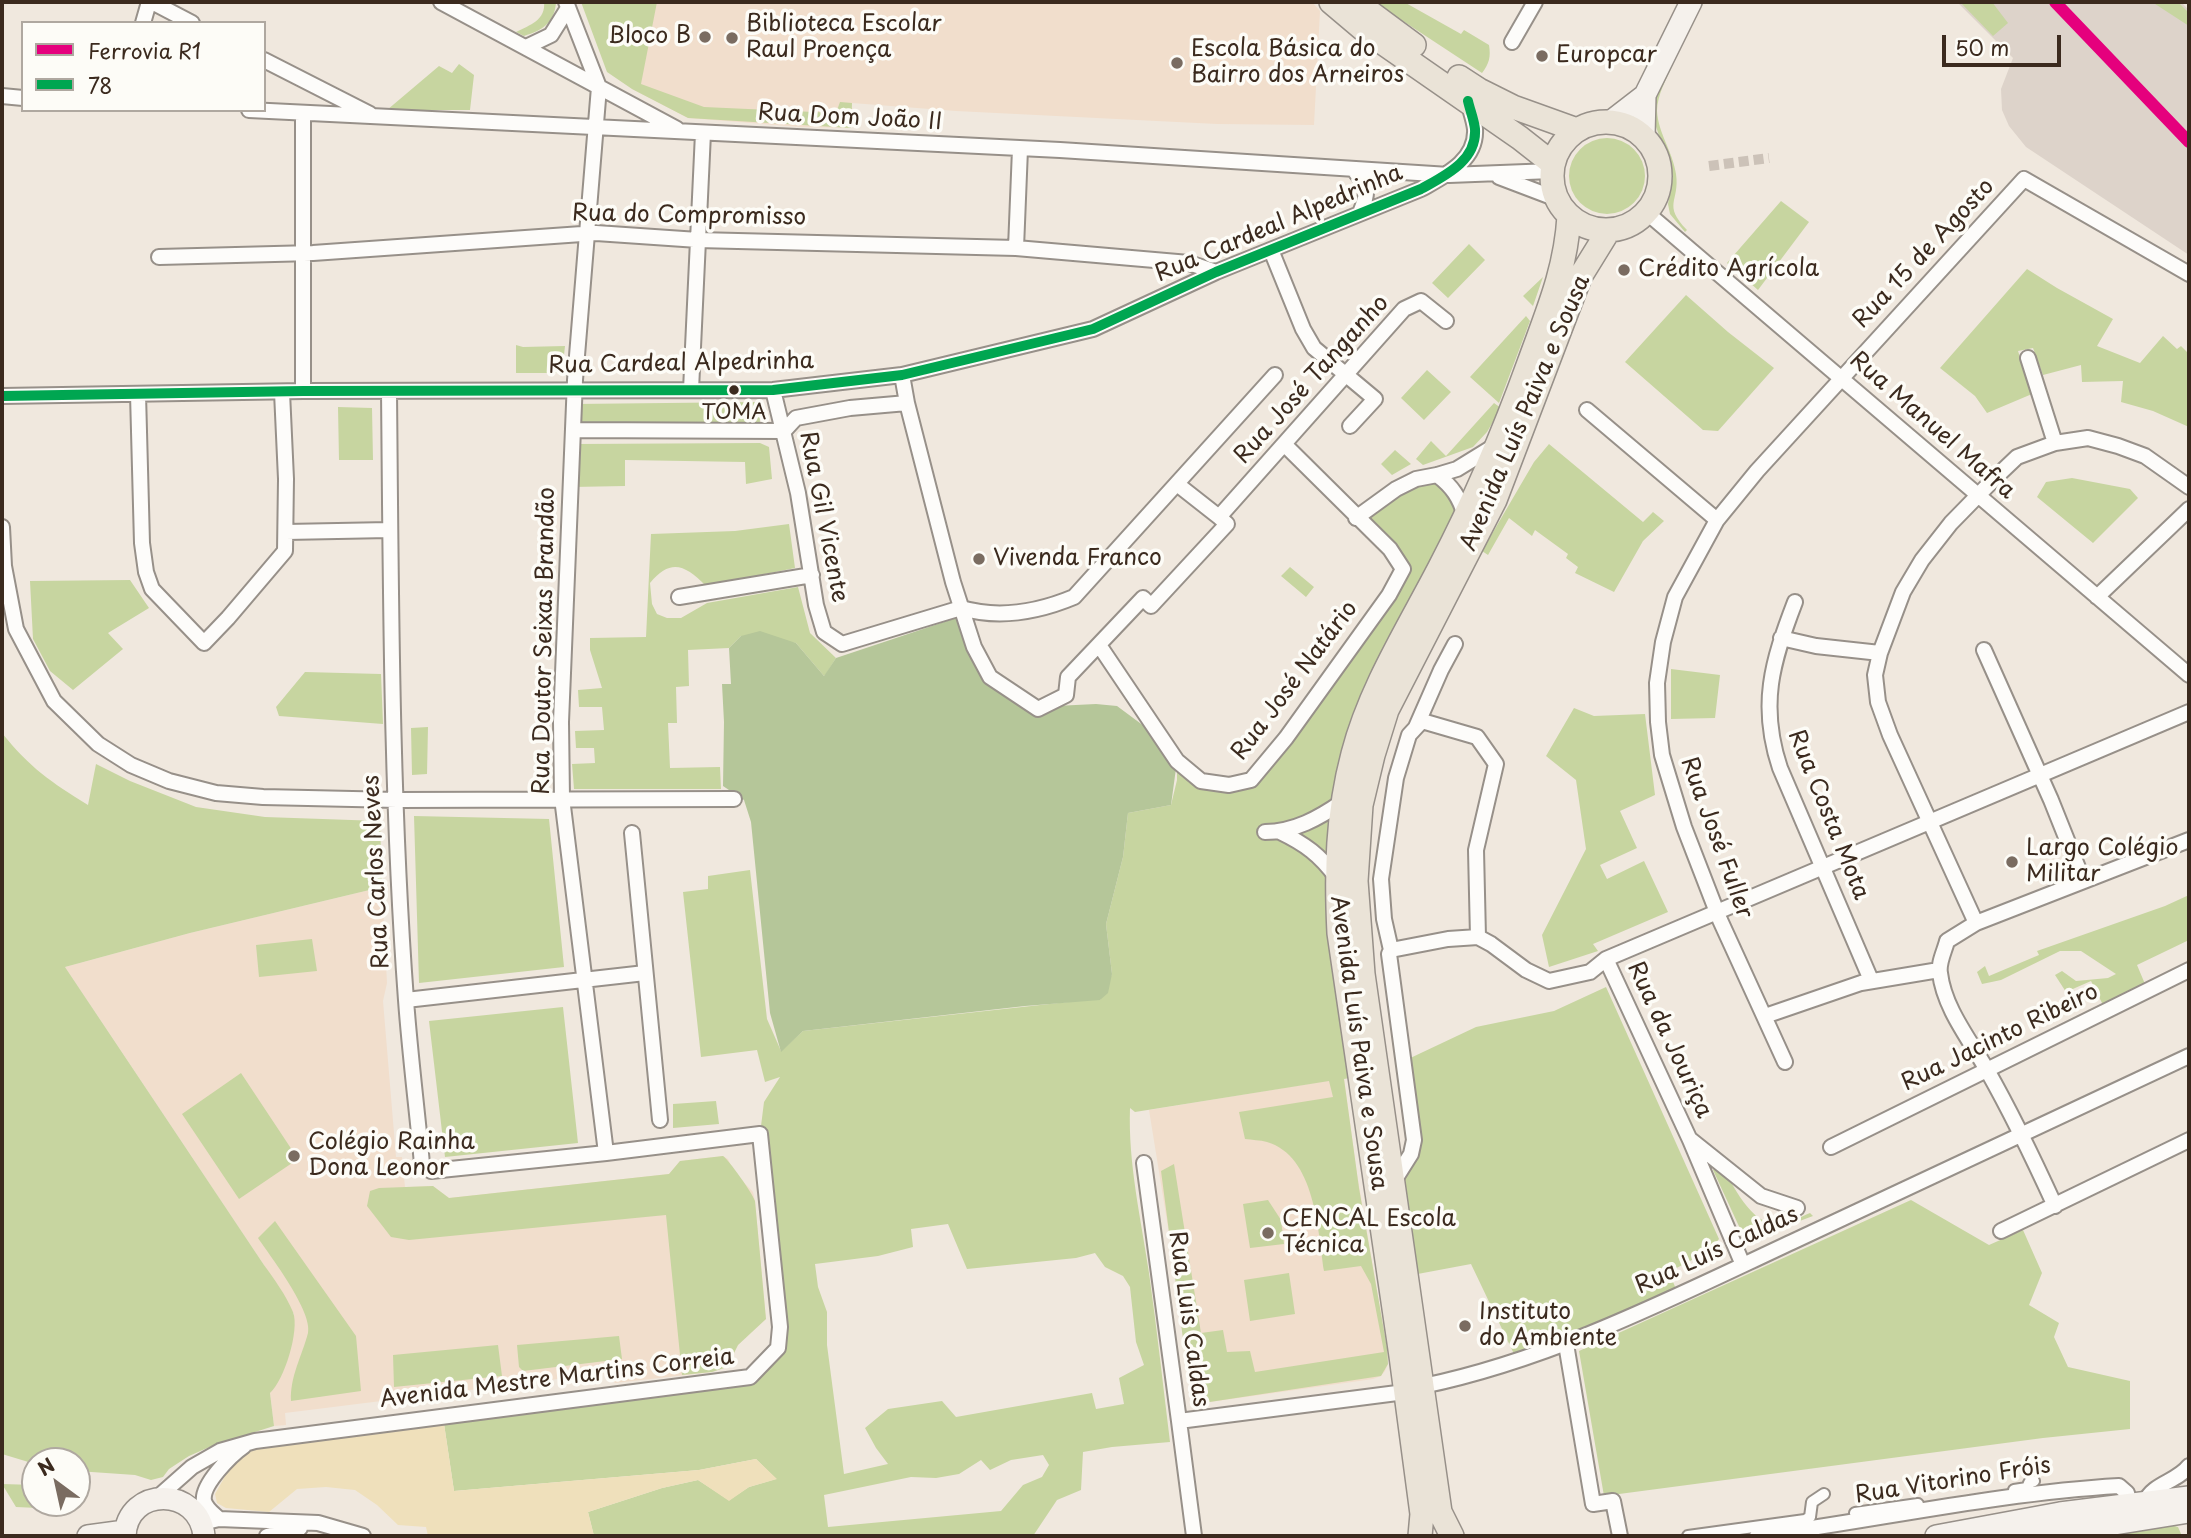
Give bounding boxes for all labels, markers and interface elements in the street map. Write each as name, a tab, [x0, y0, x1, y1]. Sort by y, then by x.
place label: Biblioteca Escolar Raul Proença	[746, 11, 942, 65]
legend	[21, 21, 266, 112]
scale bar	[1946, 21, 2065, 65]
place label: Bloco B	[608, 23, 691, 51]
marker: Bloco B	[697, 29, 713, 45]
marker: Biblioteca Escolar Raul Proença	[724, 30, 740, 46]
text: 50 m	[1955, 31, 2009, 63]
text: Ferrovia R1	[88, 34, 201, 66]
place label: Escola Básica do Bairro dos Arneiros	[1191, 36, 1404, 90]
place label: Europcar	[1556, 42, 1657, 70]
marker: Europcar	[1534, 48, 1550, 64]
marker: Escola Básica do Bairro dos Arneiros	[1169, 55, 1185, 71]
text: 78	[88, 69, 113, 101]
street label: Rua Dom João II	[757, 99, 943, 137]
street label: Rua Cardeal Alpedrinha	[1151, 159, 1407, 289]
street label: Rua 15 de Agosto	[1848, 174, 2000, 334]
street label: Rua do Compromisso	[572, 200, 806, 232]
place label: Crédito Agrícola	[1638, 256, 1819, 284]
marker: Crédito Agrícola	[1616, 262, 1632, 278]
street label: Avenida Luís Paiva e Sousa	[1455, 271, 1597, 555]
street label: Rua José Tanganho	[1229, 290, 1395, 470]
street label: Rua Manuel Mafra	[1844, 347, 2020, 505]
street label: Rua Cardeal Alpedrinha	[548, 348, 814, 380]
marker: TOMA	[727, 383, 741, 397]
place label: TOMA	[702, 400, 766, 426]
street label: Rua Gil Vicente	[793, 429, 853, 605]
street label: Rua Doutor Seixas Brandão	[529, 487, 561, 795]
place label: Vivenda Franco	[993, 545, 1162, 573]
marker: Vivenda Franco	[971, 551, 987, 567]
street label: Rua José Natário	[1226, 596, 1364, 766]
street label: Rua Costa Mota	[1781, 726, 1875, 904]
street label: Rua José Fuller	[1674, 753, 1758, 923]
street label: Rua Carlos Neves	[358, 774, 396, 970]
place label: Largo Colégio Militar	[2026, 835, 2178, 889]
marker: Largo Colégio Militar	[2004, 854, 2020, 870]
street label: Avenida Luís Paiva e Sousa	[1324, 894, 1392, 1192]
street label: Rua da Jouriça	[1621, 957, 1717, 1123]
street label: Rua Jacinto Ribeiro	[1897, 978, 2103, 1098]
place label: Colégio Rainha Dona Leonor	[308, 1129, 475, 1183]
marker: Colégio Rainha Dona Leonor	[286, 1148, 302, 1164]
street label: Rua Luís Caldas	[1631, 1201, 1803, 1301]
place label: CENCAL Escola Técnica	[1282, 1206, 1456, 1260]
marker: CENCAL Escola Técnica	[1260, 1225, 1276, 1241]
street label: Rua Luis Caldas	[1162, 1229, 1214, 1409]
place label: Instituto do Ambiente	[1479, 1299, 1617, 1353]
marker: Instituto do Ambiente	[1457, 1318, 1473, 1334]
street label: Avenida Mestre Martins Correia	[378, 1344, 736, 1414]
north arrow	[21, 1447, 91, 1517]
text: N	[32, 1450, 60, 1482]
street label: Rua Vitorino Fróis	[1853, 1452, 2053, 1510]

